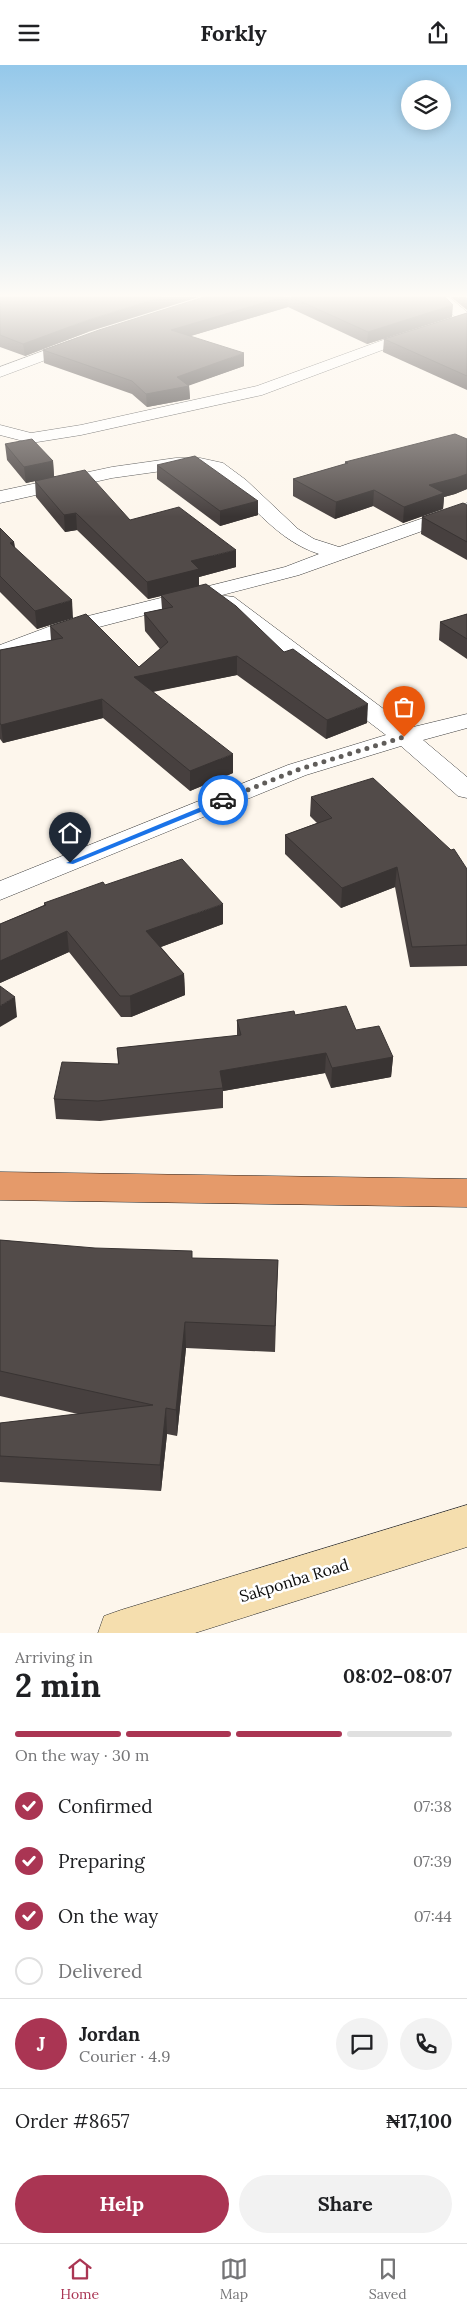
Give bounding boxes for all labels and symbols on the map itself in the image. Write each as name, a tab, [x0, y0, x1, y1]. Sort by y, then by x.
pin	[383, 686, 425, 737]
courier	[198, 775, 248, 825]
pin	[49, 812, 91, 863]
street label: Sakponba Road	[237, 1554, 352, 1606]

